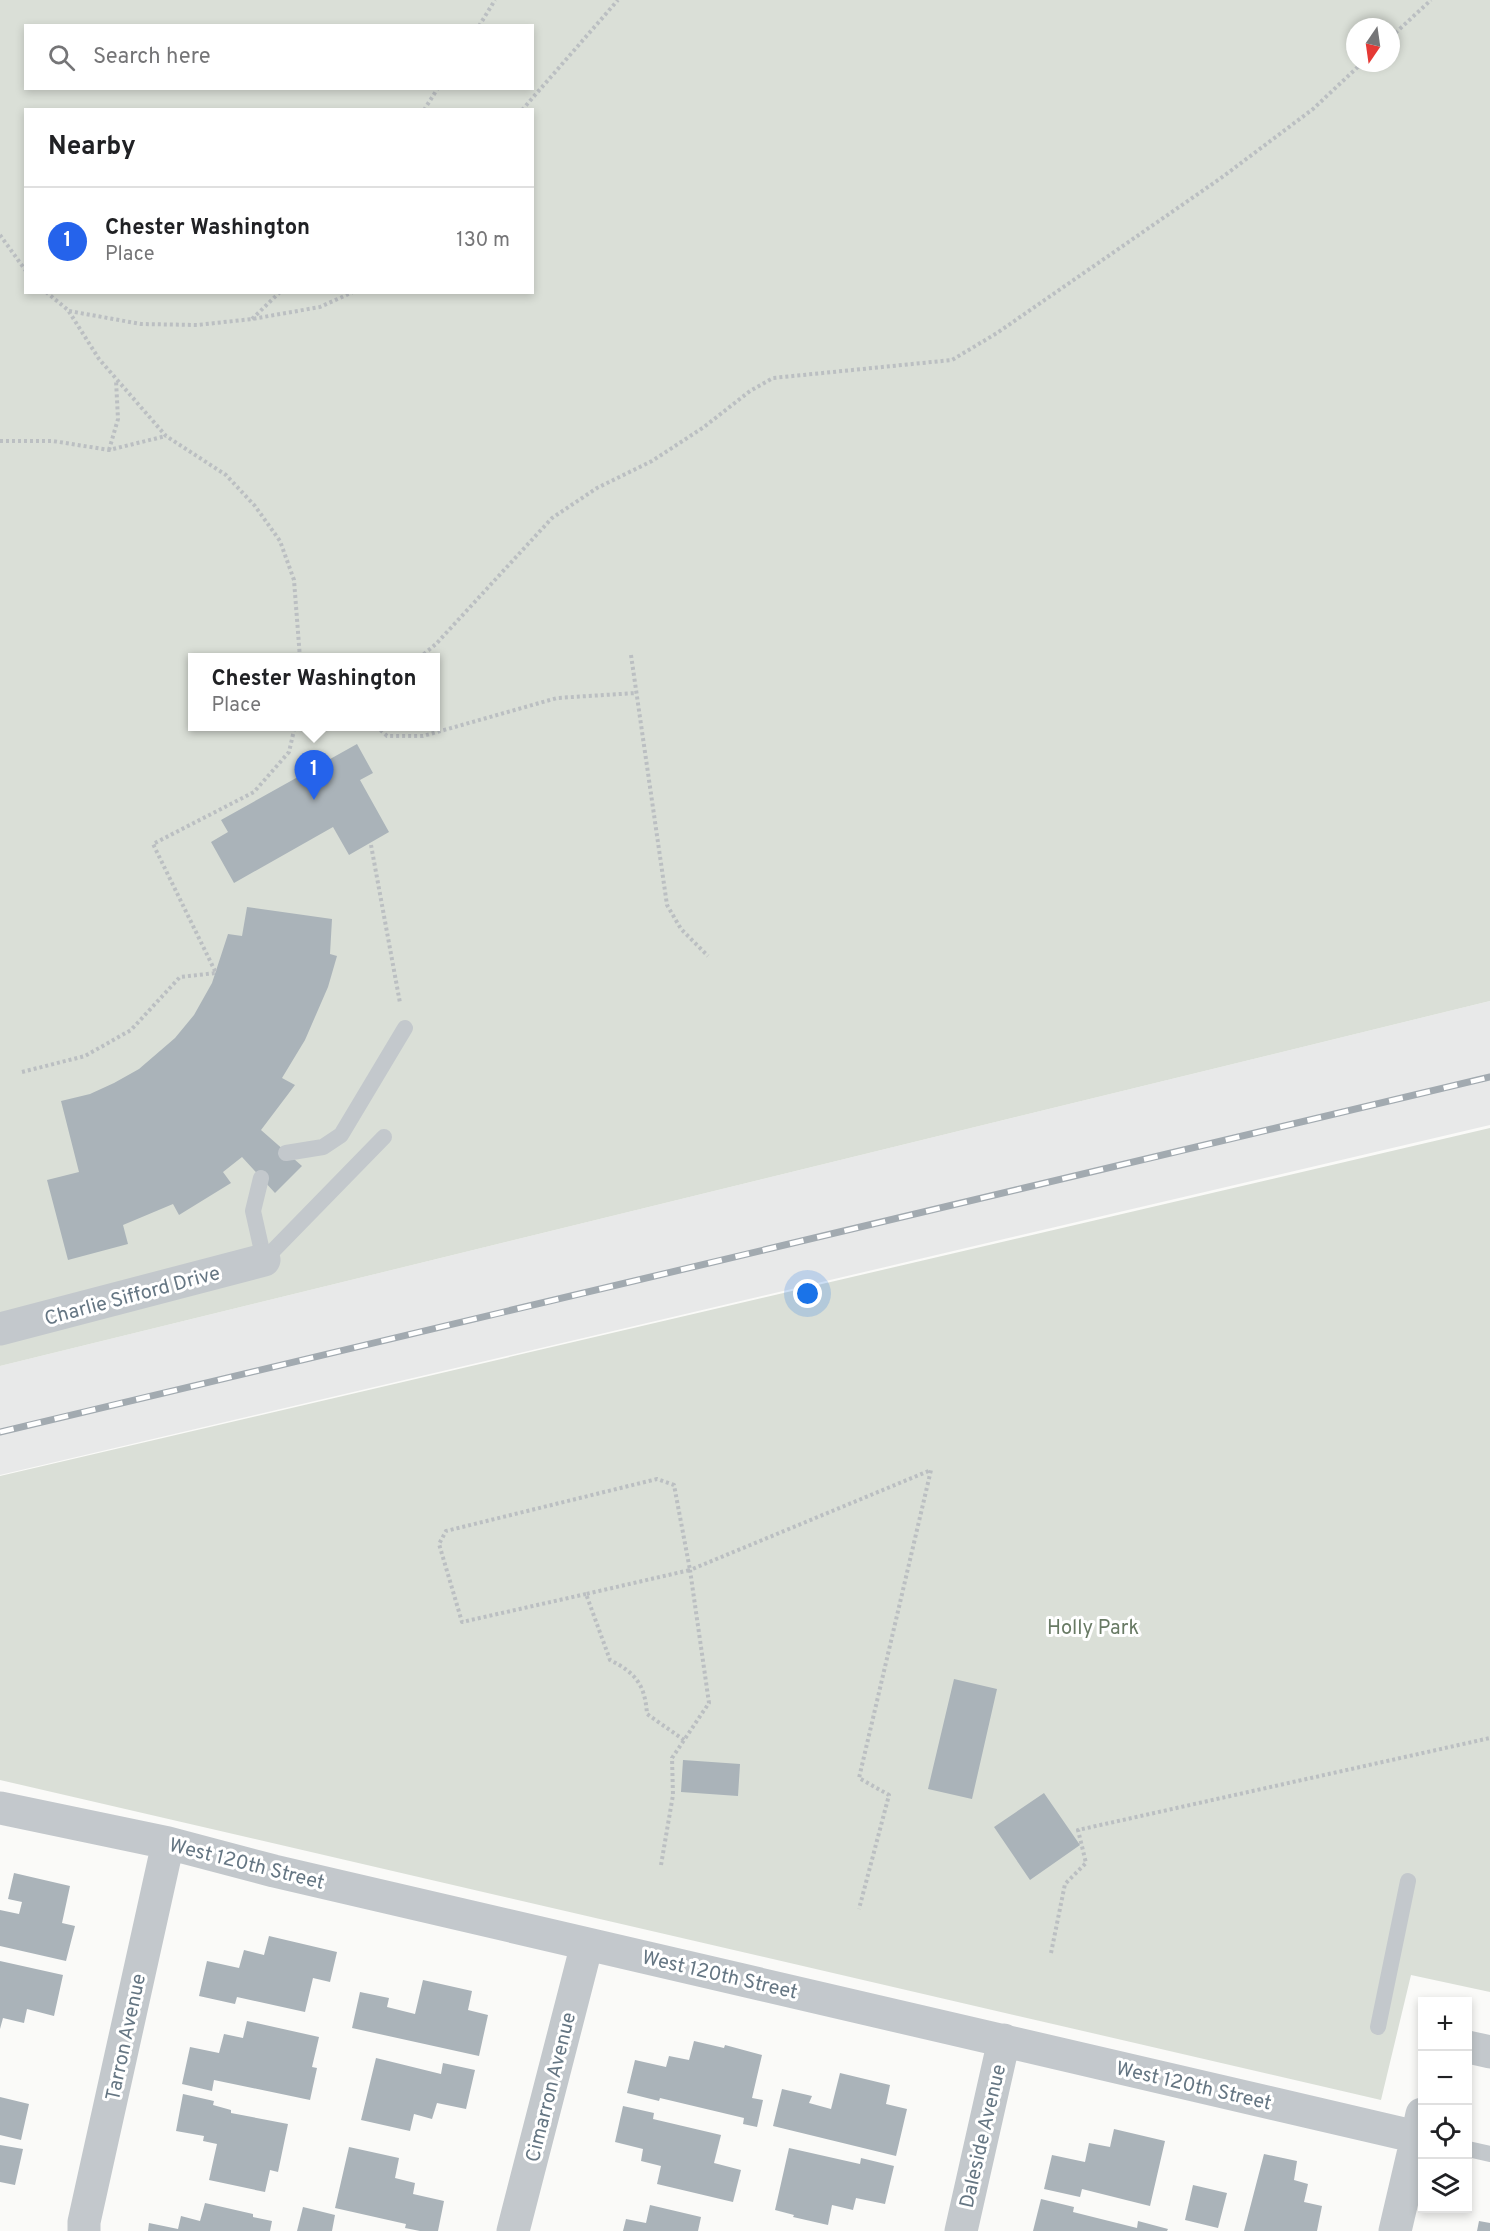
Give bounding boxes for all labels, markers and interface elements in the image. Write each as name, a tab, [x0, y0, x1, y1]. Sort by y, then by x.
north arrow	[1346, 18, 1400, 72]
search box	[24, 24, 534, 90]
icon: search	[45, 41, 78, 74]
text: Search here	[93, 44, 211, 71]
text: Nearby	[48, 131, 136, 164]
text: Chester Washington	[105, 215, 310, 242]
text: 1	[64, 228, 72, 254]
text: 130 m	[456, 228, 510, 254]
text: Place	[105, 242, 155, 268]
popup	[188, 653, 440, 731]
text: Chester Washington	[212, 666, 416, 693]
text: Place	[212, 693, 261, 719]
pin: 1	[294, 750, 334, 800]
street label: Charlie Sifford Drive	[42, 1261, 223, 1333]
your location	[793, 1279, 822, 1308]
park label: Holly Park	[1047, 1616, 1139, 1642]
street label: West 120th Street	[166, 1833, 327, 1897]
street label: West 120th Street	[639, 1945, 800, 2007]
street label: Tarron Avenue	[101, 1972, 153, 2103]
map controls	[1418, 1997, 1472, 2213]
button: +	[1418, 1997, 1472, 2051]
street label: Cimarron Avenue	[521, 2010, 583, 2165]
button: −	[1418, 2051, 1472, 2105]
street label: West 120th Street	[1113, 2056, 1274, 2118]
street label: Daleside Avenue	[955, 2062, 1013, 2211]
button: locate	[1418, 2105, 1472, 2159]
button: layers	[1418, 2159, 1472, 2213]

